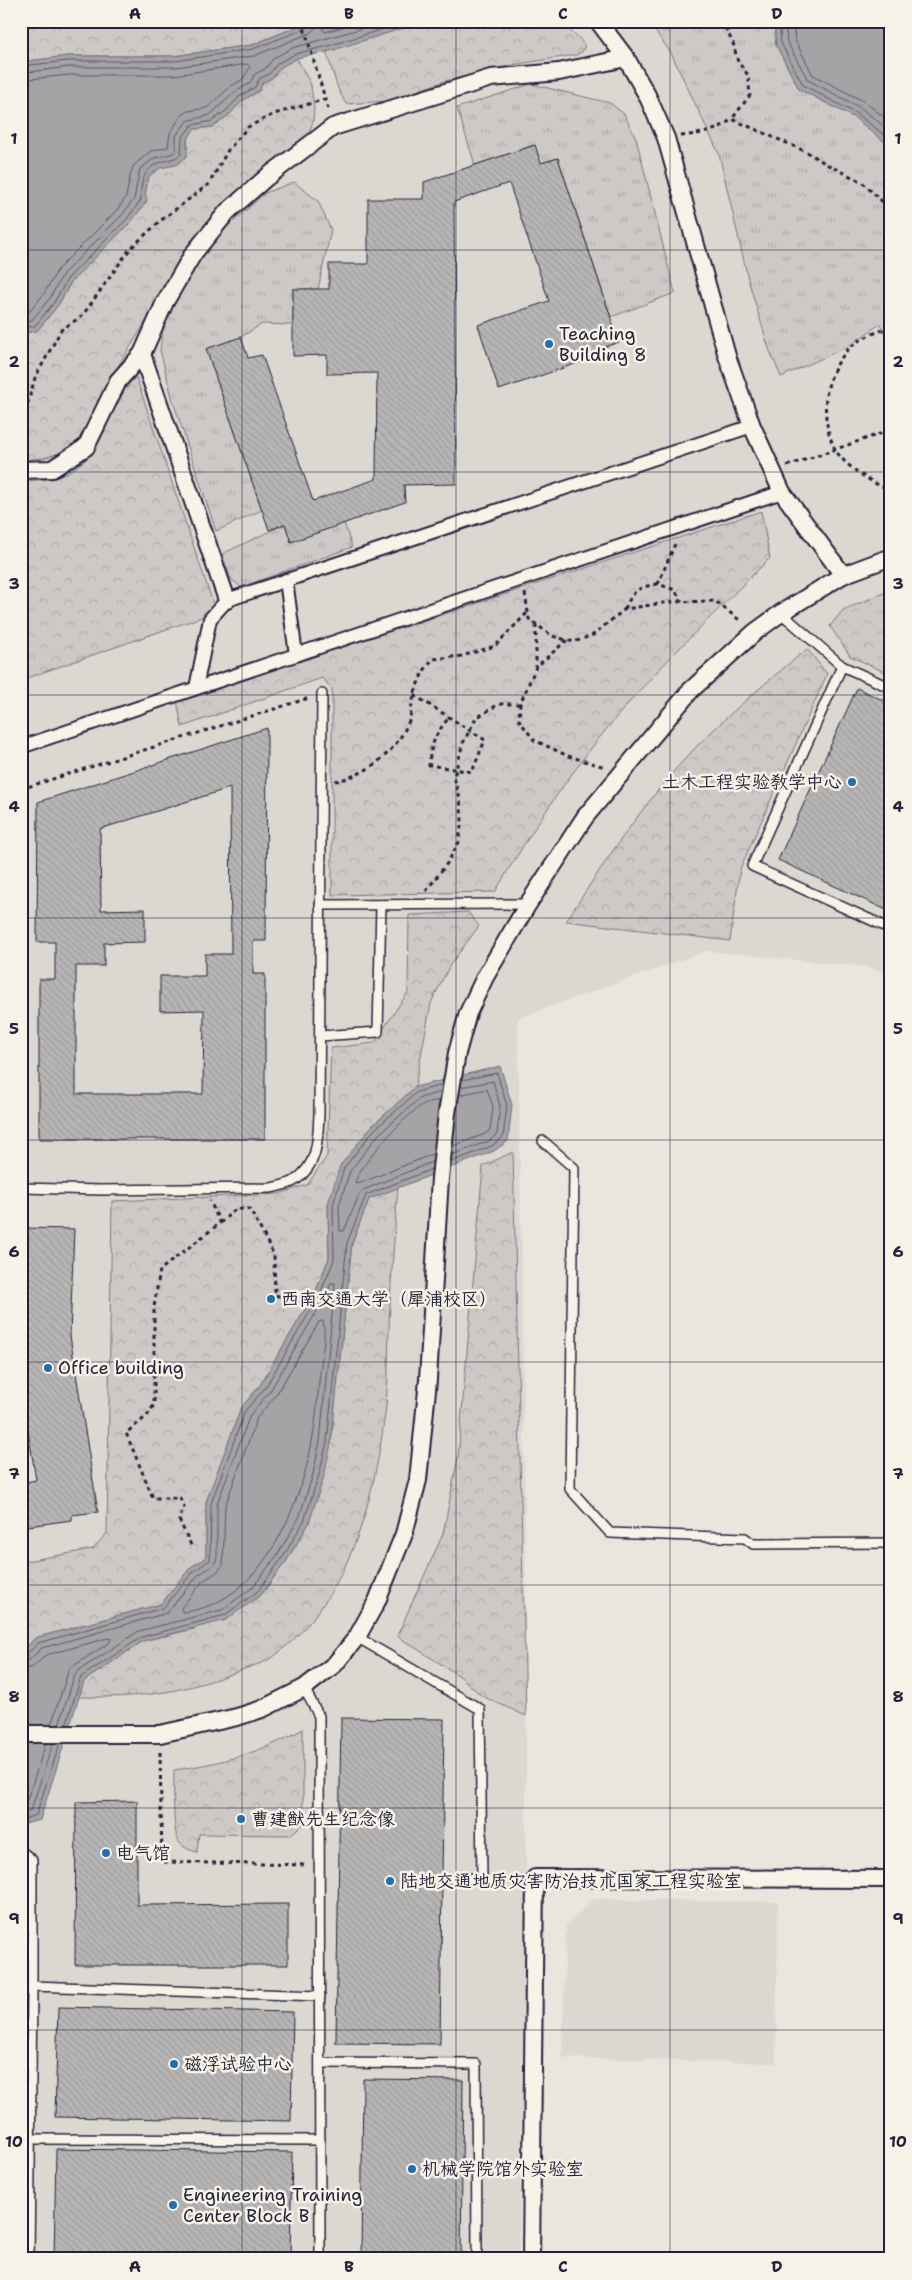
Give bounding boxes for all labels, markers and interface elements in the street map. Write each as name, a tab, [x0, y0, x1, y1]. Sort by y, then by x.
text: A	[129, 3, 141, 24]
text: B	[344, 3, 354, 24]
text: C	[558, 3, 568, 24]
text: D	[771, 3, 783, 24]
text: 1	[10, 128, 18, 149]
text: 1	[894, 128, 902, 149]
place label: Teaching Building 8	[559, 322, 647, 367]
marker: Teaching Building 8	[543, 338, 555, 350]
text: 2	[8, 351, 20, 372]
text: 2	[892, 351, 904, 372]
text: 3	[8, 573, 20, 594]
text: 3	[892, 573, 904, 594]
place label: 土木工程实验教学中心	[662, 770, 842, 794]
marker: 土木工程实验教学中心	[846, 776, 858, 788]
text: 4	[8, 796, 20, 817]
text: 4	[892, 796, 904, 817]
text: 5	[9, 1018, 19, 1039]
text: 5	[893, 1018, 903, 1039]
text: 6	[8, 1241, 20, 1262]
text: 6	[892, 1241, 904, 1262]
place label: 西南交通大学（犀浦校区）	[281, 1287, 497, 1311]
marker: 西南交通大学（犀浦校区）	[265, 1293, 277, 1305]
place label: Office building	[58, 1356, 184, 1380]
marker: Office building	[42, 1362, 54, 1374]
text: 7	[8, 1463, 20, 1484]
text: 7	[892, 1463, 904, 1484]
text: 8	[8, 1686, 20, 1707]
text: 8	[892, 1686, 904, 1707]
place label: 曹建猷先生纪念像	[251, 1807, 395, 1831]
marker: 曹建猷先生纪念像	[235, 1813, 247, 1825]
place label: 电气馆	[116, 1841, 170, 1865]
marker: 电气馆	[100, 1847, 112, 1859]
place label: 陆地交通地质灾害防治技术国家工程实验室	[400, 1869, 742, 1893]
marker: 陆地交通地质灾害防治技术国家工程实验室	[384, 1875, 396, 1887]
text: 9	[8, 1908, 20, 1929]
text: 9	[892, 1908, 904, 1929]
place label: 磁浮试验中心	[184, 2052, 292, 2076]
marker: 磁浮试验中心	[168, 2058, 180, 2070]
text: 10	[5, 2131, 23, 2152]
text: 10	[889, 2131, 907, 2152]
place label: 机械学院馆外实验室	[422, 2157, 584, 2181]
marker: 机械学院馆外实验室	[406, 2163, 418, 2175]
place label: Engineering Training Center Block B	[183, 2183, 362, 2228]
marker: Engineering Training Center Block B	[167, 2199, 179, 2211]
text: A	[129, 2256, 141, 2277]
text: B	[344, 2256, 354, 2277]
text: C	[558, 2256, 568, 2277]
text: D	[771, 2256, 783, 2277]

